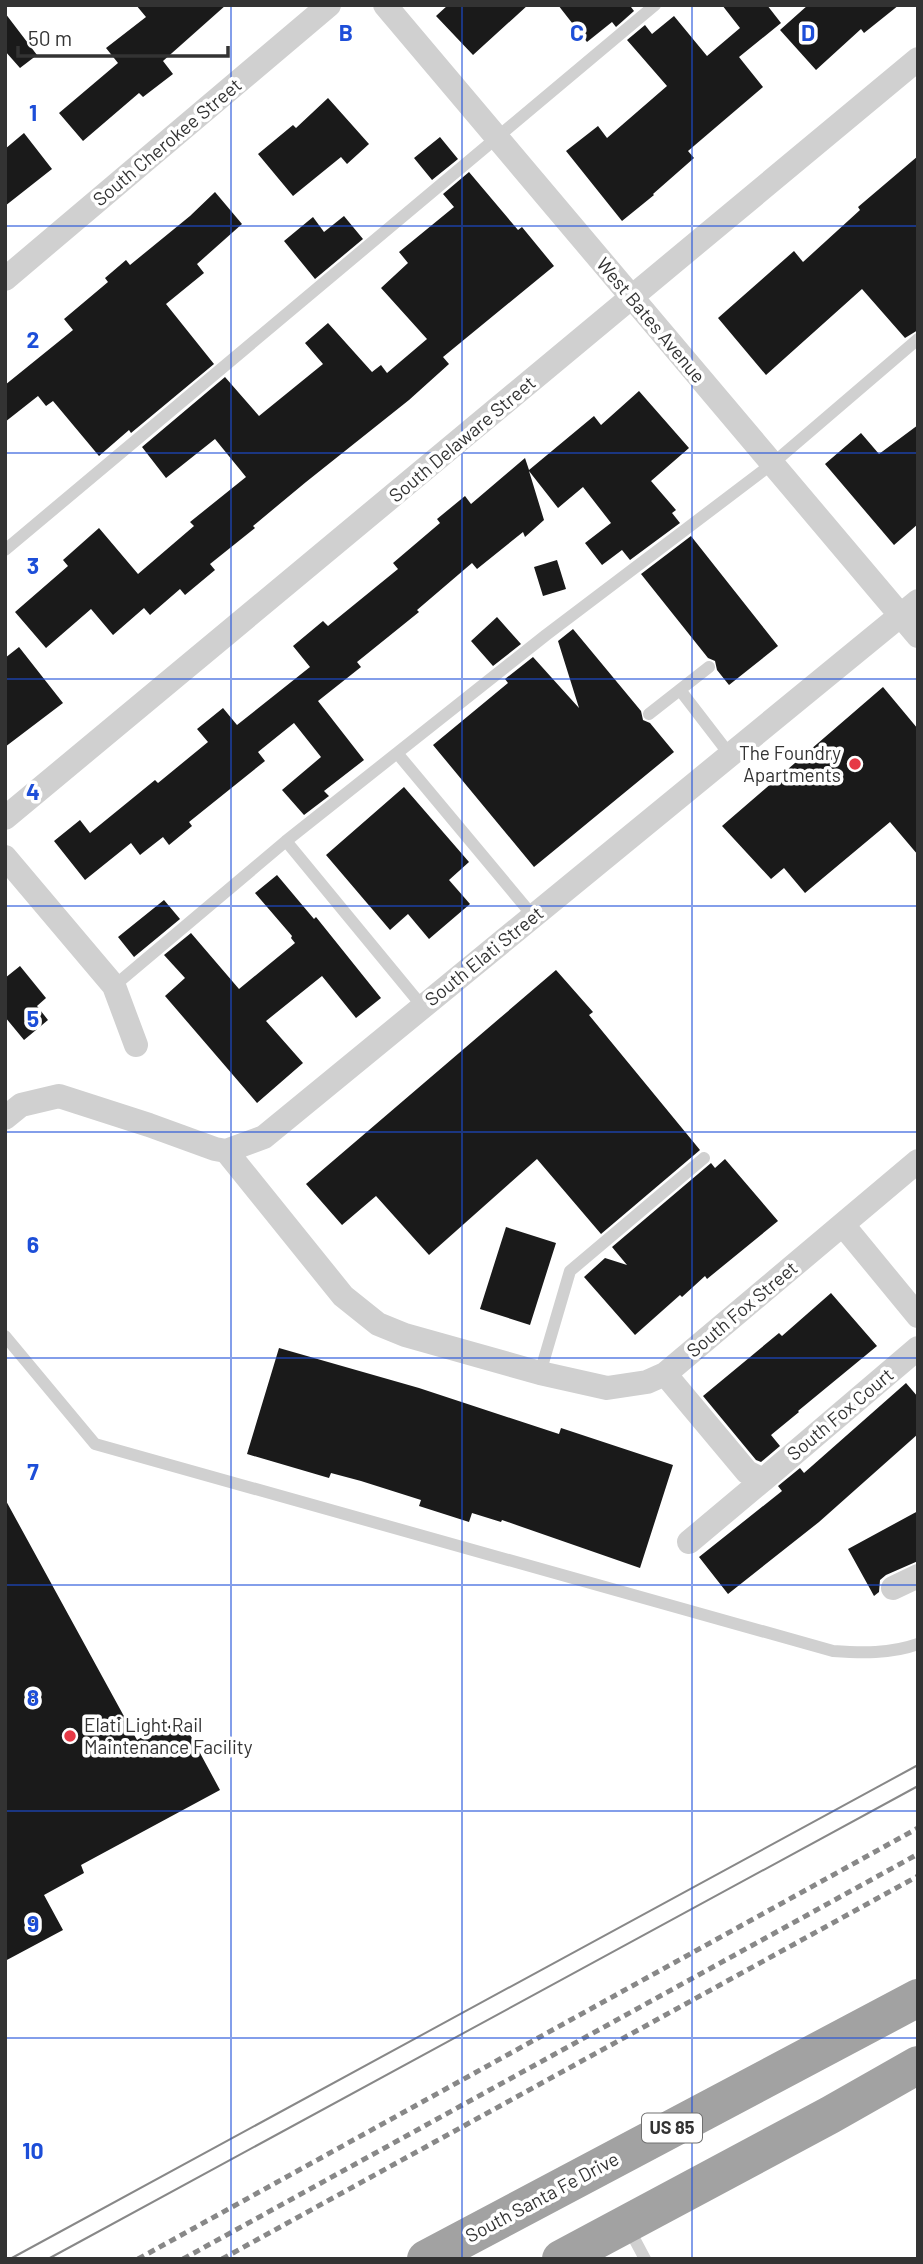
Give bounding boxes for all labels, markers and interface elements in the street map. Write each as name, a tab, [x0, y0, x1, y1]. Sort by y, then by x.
scale bar	[18, 14, 228, 58]
text: B	[339, 18, 353, 46]
text: C	[570, 18, 584, 46]
text: D	[801, 18, 815, 46]
text: 50 m	[28, 25, 72, 50]
street label: South Cherokee Street	[88, 73, 246, 210]
text: 1	[29, 98, 37, 126]
street label: West Bates Avenue	[592, 252, 711, 387]
text: 2	[27, 325, 39, 353]
street label: South Delaware Street	[384, 371, 540, 507]
text: 3	[27, 551, 39, 579]
place label: The Foundry Apartments	[739, 741, 841, 786]
marker: The Foundry Apartments	[847, 756, 863, 772]
text: 4	[26, 777, 40, 805]
street label: South Elati Street	[420, 901, 547, 1010]
text: 5	[27, 1004, 39, 1032]
text: 6	[27, 1230, 39, 1258]
street label: South Fox Street	[682, 1256, 802, 1362]
street label: South Fox Court	[782, 1362, 898, 1465]
text: 7	[27, 1457, 39, 1485]
text: 8	[27, 1683, 39, 1711]
place label: Elati Light Rail Maintenance Facility	[84, 1713, 253, 1758]
marker: Elati Light Rail Maintenance Facility	[62, 1728, 78, 1744]
text: 9	[27, 1909, 39, 1937]
road number: US 85	[642, 2114, 702, 2142]
text: 10	[22, 2136, 44, 2164]
street label: South Santa Fe Drive	[461, 2146, 622, 2247]

